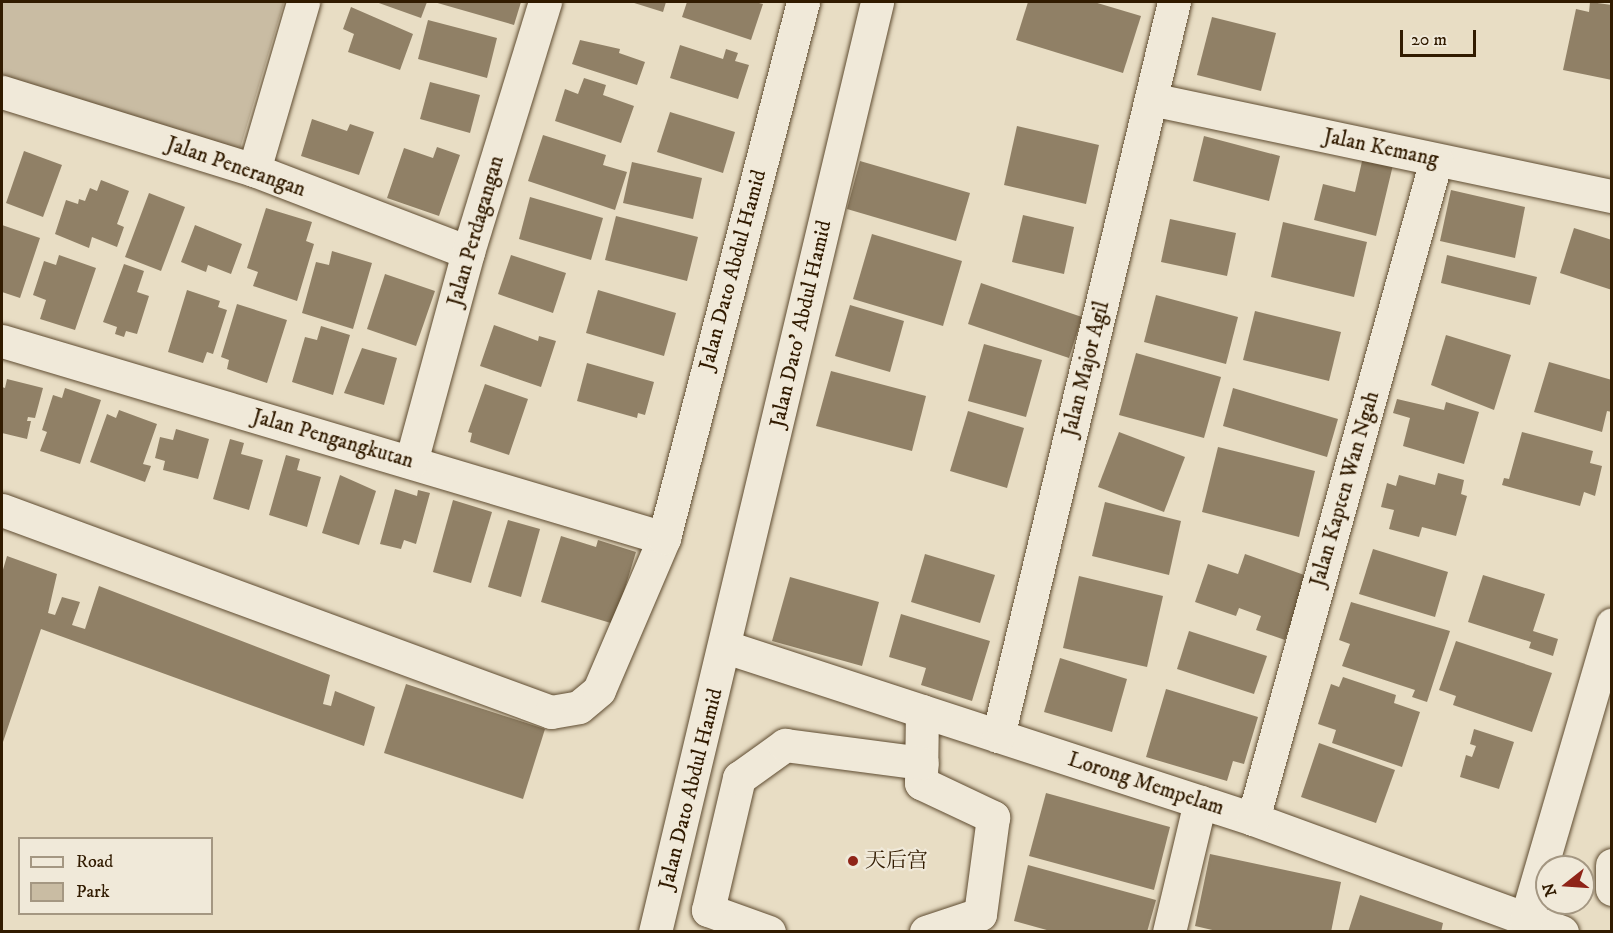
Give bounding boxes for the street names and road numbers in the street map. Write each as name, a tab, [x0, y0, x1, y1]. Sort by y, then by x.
street label: Jalan Kemang	[1321, 124, 1441, 172]
street label: Jalan Penerangan	[163, 131, 309, 203]
street label: Jalan Perdagangan	[442, 153, 510, 309]
street label: Jalan Dato Abdul Hamid	[694, 167, 772, 373]
street label: Jalan Dato' Abdul Hamid	[765, 218, 837, 430]
street label: Jalan Major Agil	[1057, 299, 1115, 439]
street label: Jalan Kapten Wan Ngah	[1305, 388, 1385, 590]
street label: Jalan Pengangkutan	[249, 404, 417, 474]
street label: Jalan Dato Abdul Hamid	[654, 686, 728, 892]
street label: Lorong Mempelam	[1065, 747, 1227, 821]

